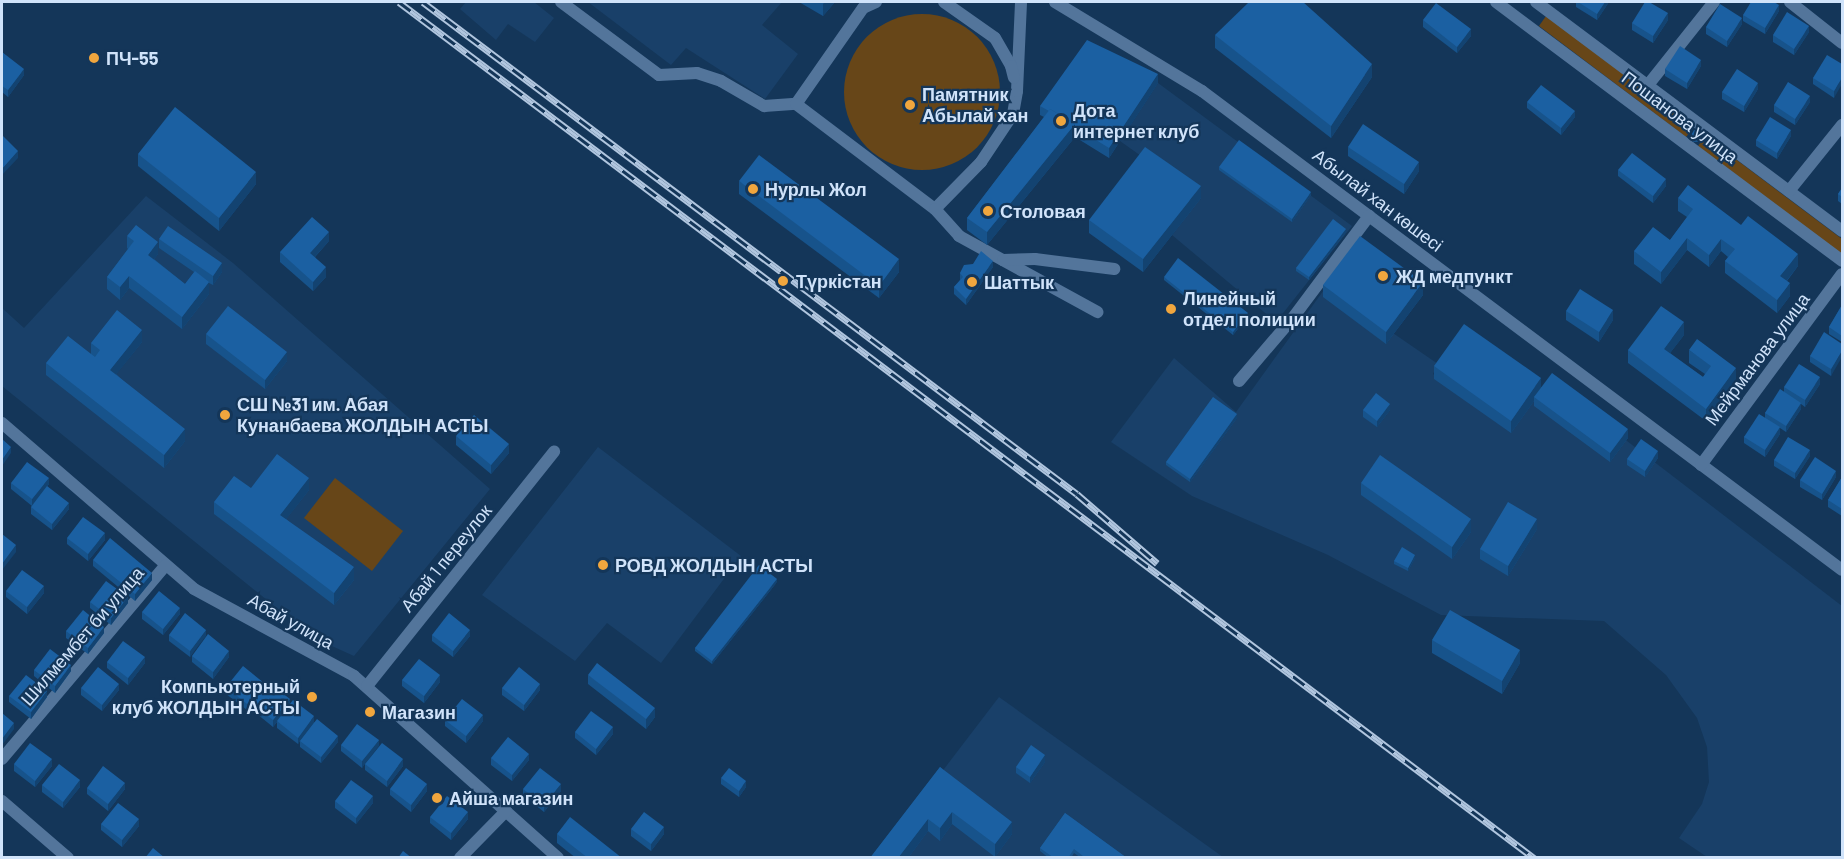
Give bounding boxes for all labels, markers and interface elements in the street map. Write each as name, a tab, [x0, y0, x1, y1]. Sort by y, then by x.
place label: ПЧ-55	[106, 47, 158, 69]
marker: ПЧ-55	[87, 51, 101, 65]
street label: Пошанова улица	[1618, 66, 1742, 168]
place label: Памятник Абылай хан	[922, 84, 1028, 127]
marker: Памятник Абылай хан	[903, 98, 917, 112]
place label: Дота интернет клуб	[1073, 100, 1199, 142]
marker: Дота интернет клуб	[1054, 114, 1068, 128]
street label: Абылай хан көшесі	[1309, 144, 1447, 256]
place label: Нурлы Жол	[765, 178, 867, 200]
marker: Нурлы Жол	[746, 182, 760, 196]
place label: Столовая	[1000, 200, 1086, 222]
marker: Столовая	[981, 204, 995, 218]
place label: ЖД медпункт	[1396, 265, 1513, 287]
marker: ЖД медпункт	[1374, 267, 1392, 285]
place label: Түркістан	[796, 270, 882, 292]
place label: Шаттык	[984, 271, 1054, 293]
marker: Түркістан	[774, 272, 792, 290]
marker: Шаттык	[965, 275, 979, 289]
place label: Линейный отдел полиции	[1183, 288, 1316, 330]
street label: Мейрманова улица	[1700, 289, 1814, 429]
marker: Линейный отдел полиции	[1164, 302, 1178, 316]
place label: СШ №31 им. Абая Кунанбаева ЖОЛДЫН АСТЫ	[237, 394, 488, 436]
marker: СШ №31 им. Абая Кунанбаева ЖОЛДЫН АСТЫ	[218, 408, 232, 422]
street label: Абай 1 переулок	[396, 500, 496, 616]
place label: РОВД ЖОЛДЫН АСТЫ	[615, 554, 813, 576]
marker: РОВД ЖОЛДЫН АСТЫ	[596, 558, 610, 572]
street label: Шилмембет би улица	[16, 562, 148, 710]
street label: Абай улица	[244, 589, 338, 653]
place label: Компьютерный клуб ЖОЛДЫН АСТЫ	[112, 676, 300, 718]
marker: Компьютерный клуб ЖОЛДЫН АСТЫ	[305, 690, 319, 704]
place label: Магазин	[382, 701, 456, 723]
marker: Магазин	[363, 705, 377, 719]
place label: Айша магазин	[449, 787, 573, 809]
marker: Айша магазин	[430, 791, 444, 805]

